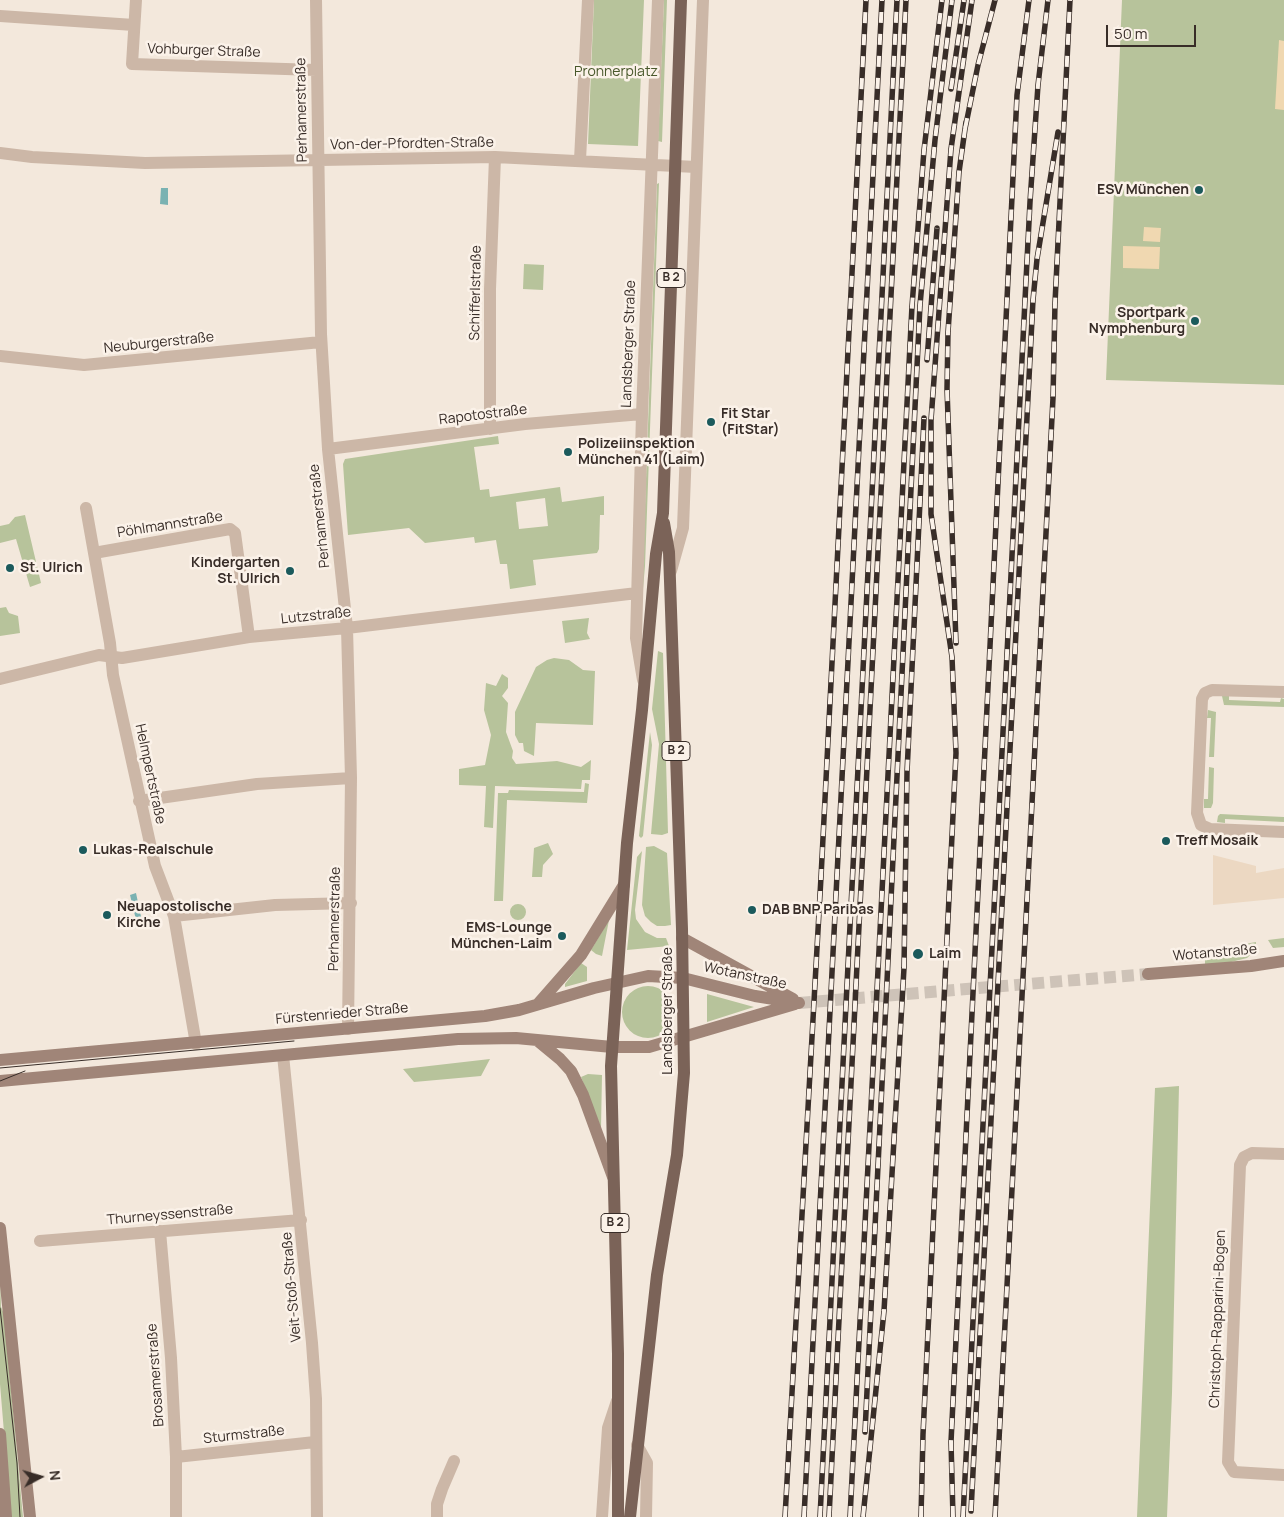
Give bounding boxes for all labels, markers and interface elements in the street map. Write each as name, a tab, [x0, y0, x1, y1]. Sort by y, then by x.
scale bar	[1109, 15, 1199, 47]
text: 50 m	[1114, 23, 1148, 44]
street label: Vohburger Straße	[147, 41, 261, 61]
street label: Perhamerstraße	[293, 58, 311, 162]
park label: Pronnerplatz	[574, 64, 658, 80]
street label: Von-der-Pfordten-Straße	[330, 134, 494, 154]
place label: ESV München	[1097, 182, 1189, 198]
marker: ESV München	[1193, 184, 1205, 196]
street label: Schifferlstraße	[467, 245, 485, 341]
road number: B 2	[657, 268, 685, 288]
street label: Landsberger Straße	[618, 280, 640, 408]
place label: Sportpark Nymphenburg	[1089, 305, 1185, 338]
marker: Sportpark Nymphenburg	[1189, 315, 1201, 327]
street label: Neuburgerstraße	[103, 329, 215, 357]
street label: Rapotostraße	[438, 401, 528, 429]
place label: Fit Star (FitStar)	[721, 406, 780, 438]
marker: Fit Star (FitStar)	[705, 416, 717, 428]
place label: Polizeiinspektion München 41 (Laim)	[578, 436, 706, 468]
marker: Polizeiinspektion München 41 (Laim)	[562, 446, 574, 458]
street label: Perhamerstraße	[306, 463, 334, 569]
street label: Pöhlmannstraße	[116, 508, 224, 542]
place label: Kindergarten St. UIrich	[191, 555, 280, 588]
place label: St. Ulrich	[20, 560, 83, 576]
marker: St. Ulrich	[4, 562, 16, 574]
marker: Kindergarten St. UIrich	[284, 565, 296, 577]
street label: Lutzstraße	[280, 604, 352, 628]
street label: Helmpertstraße	[131, 722, 169, 826]
road number: B 2	[662, 741, 690, 760]
place label: Treff Mosaik	[1176, 833, 1258, 849]
marker: Treff Mosaik	[1160, 835, 1172, 847]
place label: Lukas-Realschule	[93, 842, 213, 858]
marker: Lukas-Realschule	[77, 844, 89, 856]
street label: Perhamerstraße	[326, 867, 344, 971]
place label: Neuapostolische Kirche	[117, 899, 232, 932]
place label: DAB BNP Paribas	[762, 902, 874, 918]
marker: DAB BNP Paribas	[746, 904, 758, 916]
marker: Neuapostolische Kirche	[101, 909, 113, 921]
place label: EMS-Lounge München-Laim	[451, 920, 552, 952]
marker: EMS-Lounge München-Laim	[556, 930, 568, 942]
street label: Wotanstraße	[1172, 941, 1258, 965]
place label: Laim	[929, 946, 961, 962]
street label: Landsberger Straße	[660, 947, 676, 1075]
marker: Laim	[911, 947, 925, 961]
street label: Wotanstraße	[702, 959, 788, 993]
street label: Fürstenrieder Straße	[275, 1000, 409, 1028]
street label: Thurneyssenstraße	[106, 1201, 234, 1229]
road number: B 2	[601, 1214, 629, 1232]
street label: Christoph-Rapparini-Bogen	[1206, 1230, 1230, 1408]
street label: Veit-Stoß-Straße	[279, 1231, 305, 1343]
street label: Brosamerstraße	[144, 1323, 168, 1427]
street label: Sturmstraße	[203, 1422, 285, 1448]
north arrow	[15, 1452, 65, 1502]
text: N	[45, 1469, 65, 1481]

